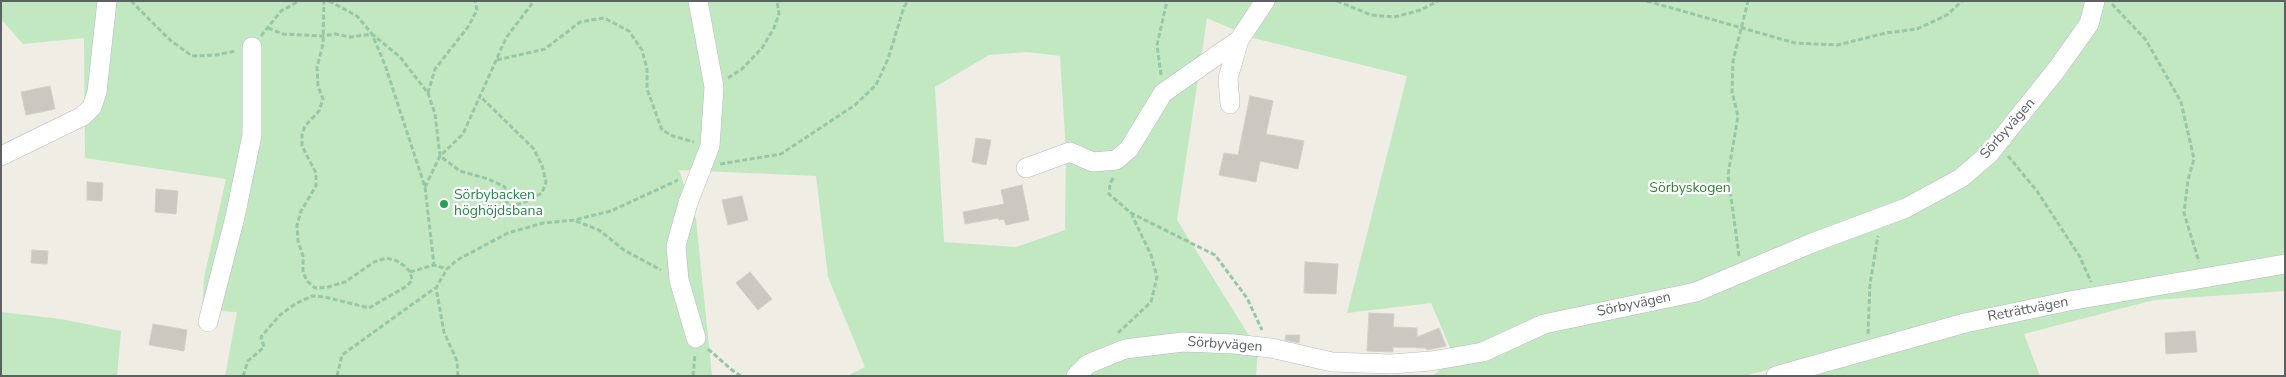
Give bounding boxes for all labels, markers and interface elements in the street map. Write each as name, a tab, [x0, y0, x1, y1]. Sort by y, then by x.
street label: Sörbyvägen	[1977, 95, 2039, 163]
park label: Sörbyskogen	[1649, 181, 1731, 197]
place label: Sörbybacken höghöjdsbana	[454, 188, 543, 220]
marker: Sörbybacken höghöjdsbana	[438, 198, 450, 210]
street label: Sörbyvägen	[1596, 289, 1672, 321]
street label: Reträttvägen	[1986, 294, 2070, 326]
street label: Sörbyvägen	[1187, 334, 1263, 356]

